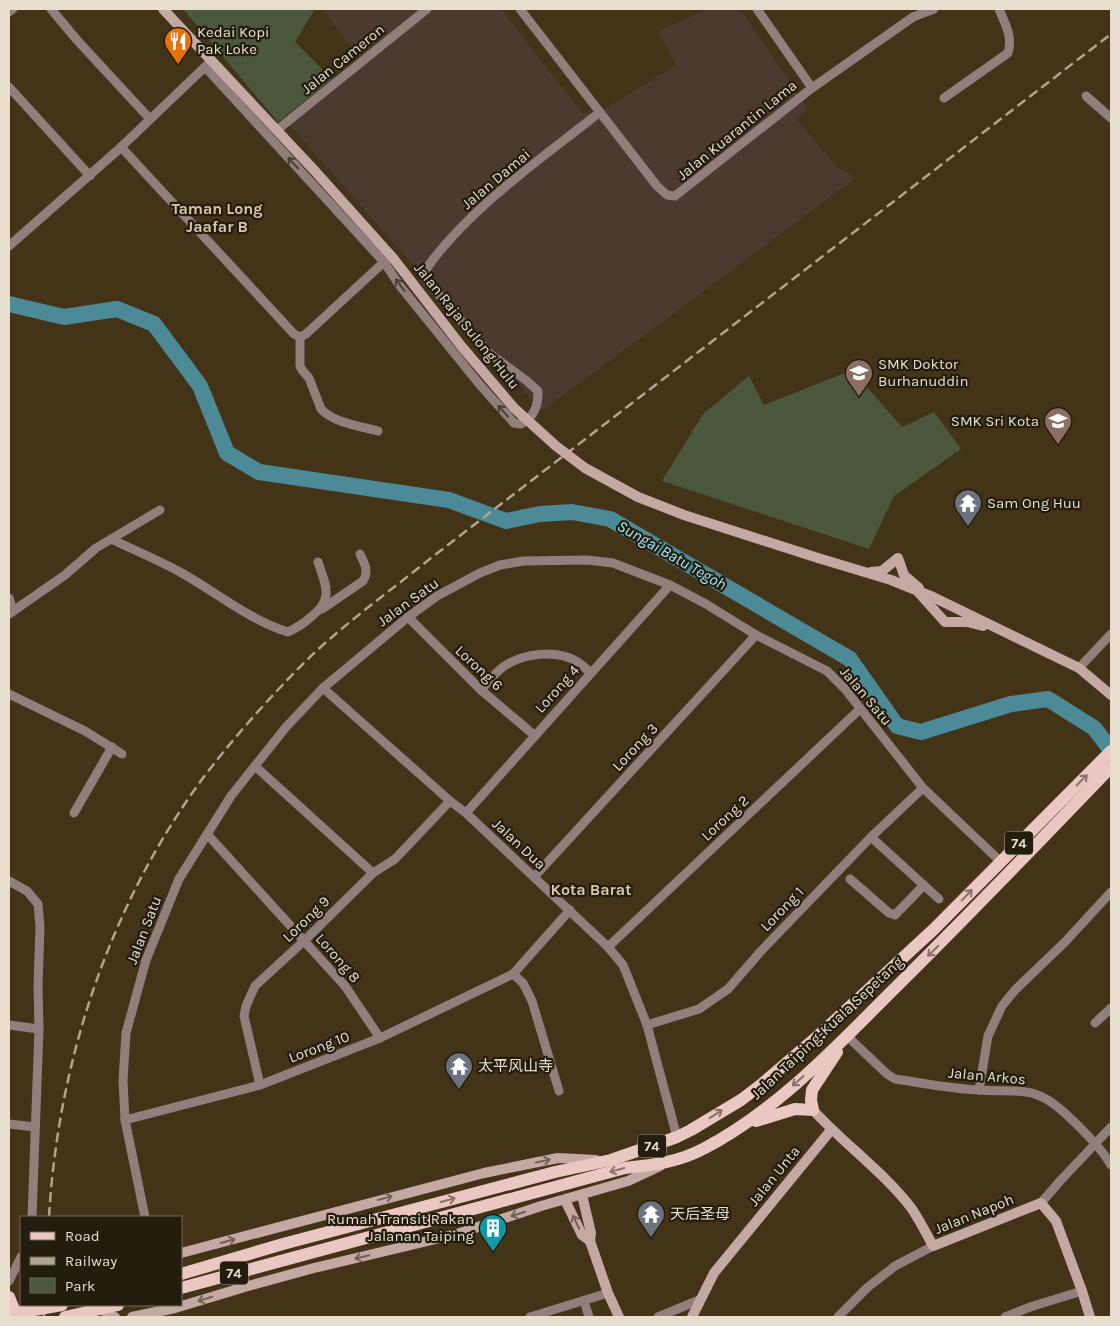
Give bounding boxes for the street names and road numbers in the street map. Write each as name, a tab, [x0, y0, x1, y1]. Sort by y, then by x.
street label: Jalan Cameron	[298, 20, 388, 98]
street label: Jalan Kuarantin Lama	[673, 76, 801, 184]
street label: Jalan Damai	[458, 145, 534, 213]
street label: Jalan Raja Sulong Hulu	[410, 259, 524, 393]
street label: Jalan Satu	[374, 574, 442, 630]
street label: Lorong 6	[451, 641, 507, 695]
street label: Lorong 4	[531, 661, 584, 717]
street label: Jalan Satu	[836, 663, 896, 729]
street label: Lorong 3	[608, 719, 662, 775]
street label: Lorong 2	[697, 791, 753, 845]
street label: Jalan Dua	[488, 815, 550, 873]
road number: 74	[1005, 831, 1033, 854]
street label: Lorong 1	[756, 883, 808, 935]
street label: Lorong 9	[279, 892, 333, 946]
street label: Jalan Satu	[123, 893, 165, 967]
street label: Lorong 8	[312, 930, 364, 986]
street label: Jalan Taiping-Kuala Sepetang	[747, 952, 907, 1103]
street label: Lorong 10	[286, 1027, 352, 1067]
street label: Jalan Arkos	[947, 1064, 1027, 1088]
road number: 74	[638, 1134, 666, 1158]
street label: Jalan Unta	[744, 1142, 804, 1210]
street label: Jalan Napoh	[932, 1190, 1016, 1238]
road number: 74	[220, 1262, 248, 1284]

